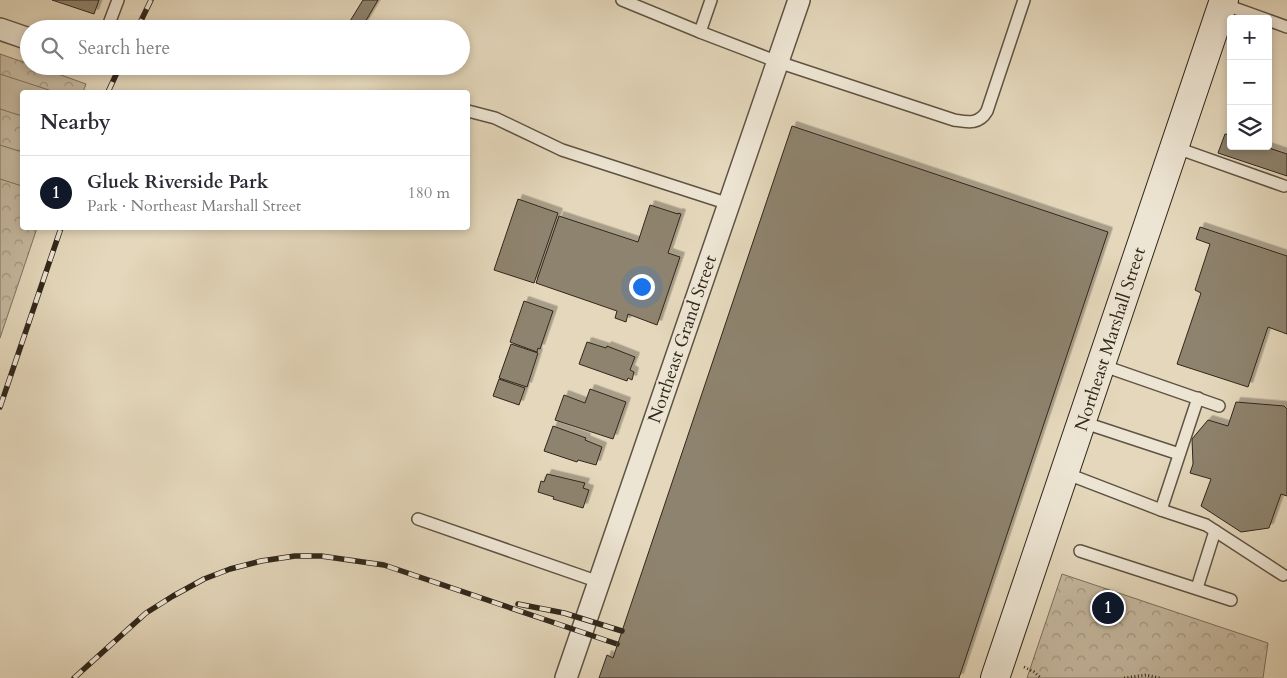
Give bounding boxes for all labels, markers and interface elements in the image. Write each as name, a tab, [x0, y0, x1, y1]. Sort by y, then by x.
map controls	[1227, 15, 1272, 150]
button: +	[1227, 15, 1272, 60]
search box	[20, 20, 470, 75]
icon: search	[38, 34, 66, 62]
text: Search here	[78, 35, 170, 61]
button: −	[1227, 60, 1272, 105]
button: layers	[1227, 105, 1272, 150]
text: Nearby	[40, 108, 111, 137]
text: Gluek Riverside Park	[87, 169, 269, 195]
text: 1	[52, 182, 60, 204]
text: 180 m	[408, 182, 450, 204]
text: Park · Northeast Marshall Street	[87, 195, 301, 217]
street label: Northeast Marshall Street	[1069, 244, 1152, 434]
street label: Northeast Grand Street	[642, 251, 723, 427]
your location	[629, 274, 655, 300]
pin: 1	[1092, 589, 1124, 627]

